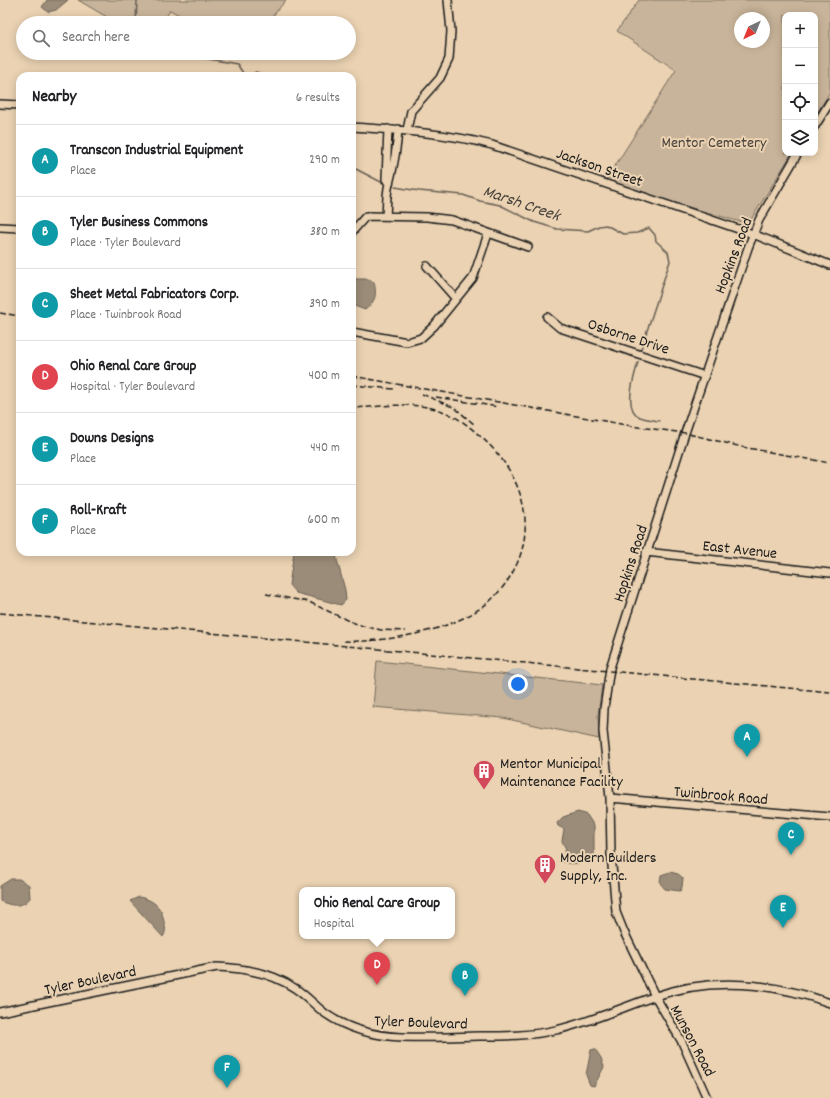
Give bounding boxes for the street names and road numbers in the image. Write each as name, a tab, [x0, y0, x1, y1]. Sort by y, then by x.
street label: Jackson Street	[553, 143, 646, 194]
street label: Hopkins Road	[709, 214, 759, 297]
street label: Osborne Drive	[584, 313, 672, 361]
street label: Hopkins Road	[608, 522, 655, 605]
street label: East Avenue	[701, 535, 778, 566]
street label: Twinbrook Road	[673, 781, 769, 812]
street label: Tyler Boulevard	[42, 960, 139, 1002]
street label: Munson Road	[663, 1001, 720, 1081]
street label: Tyler Boulevard	[374, 1010, 468, 1037]

